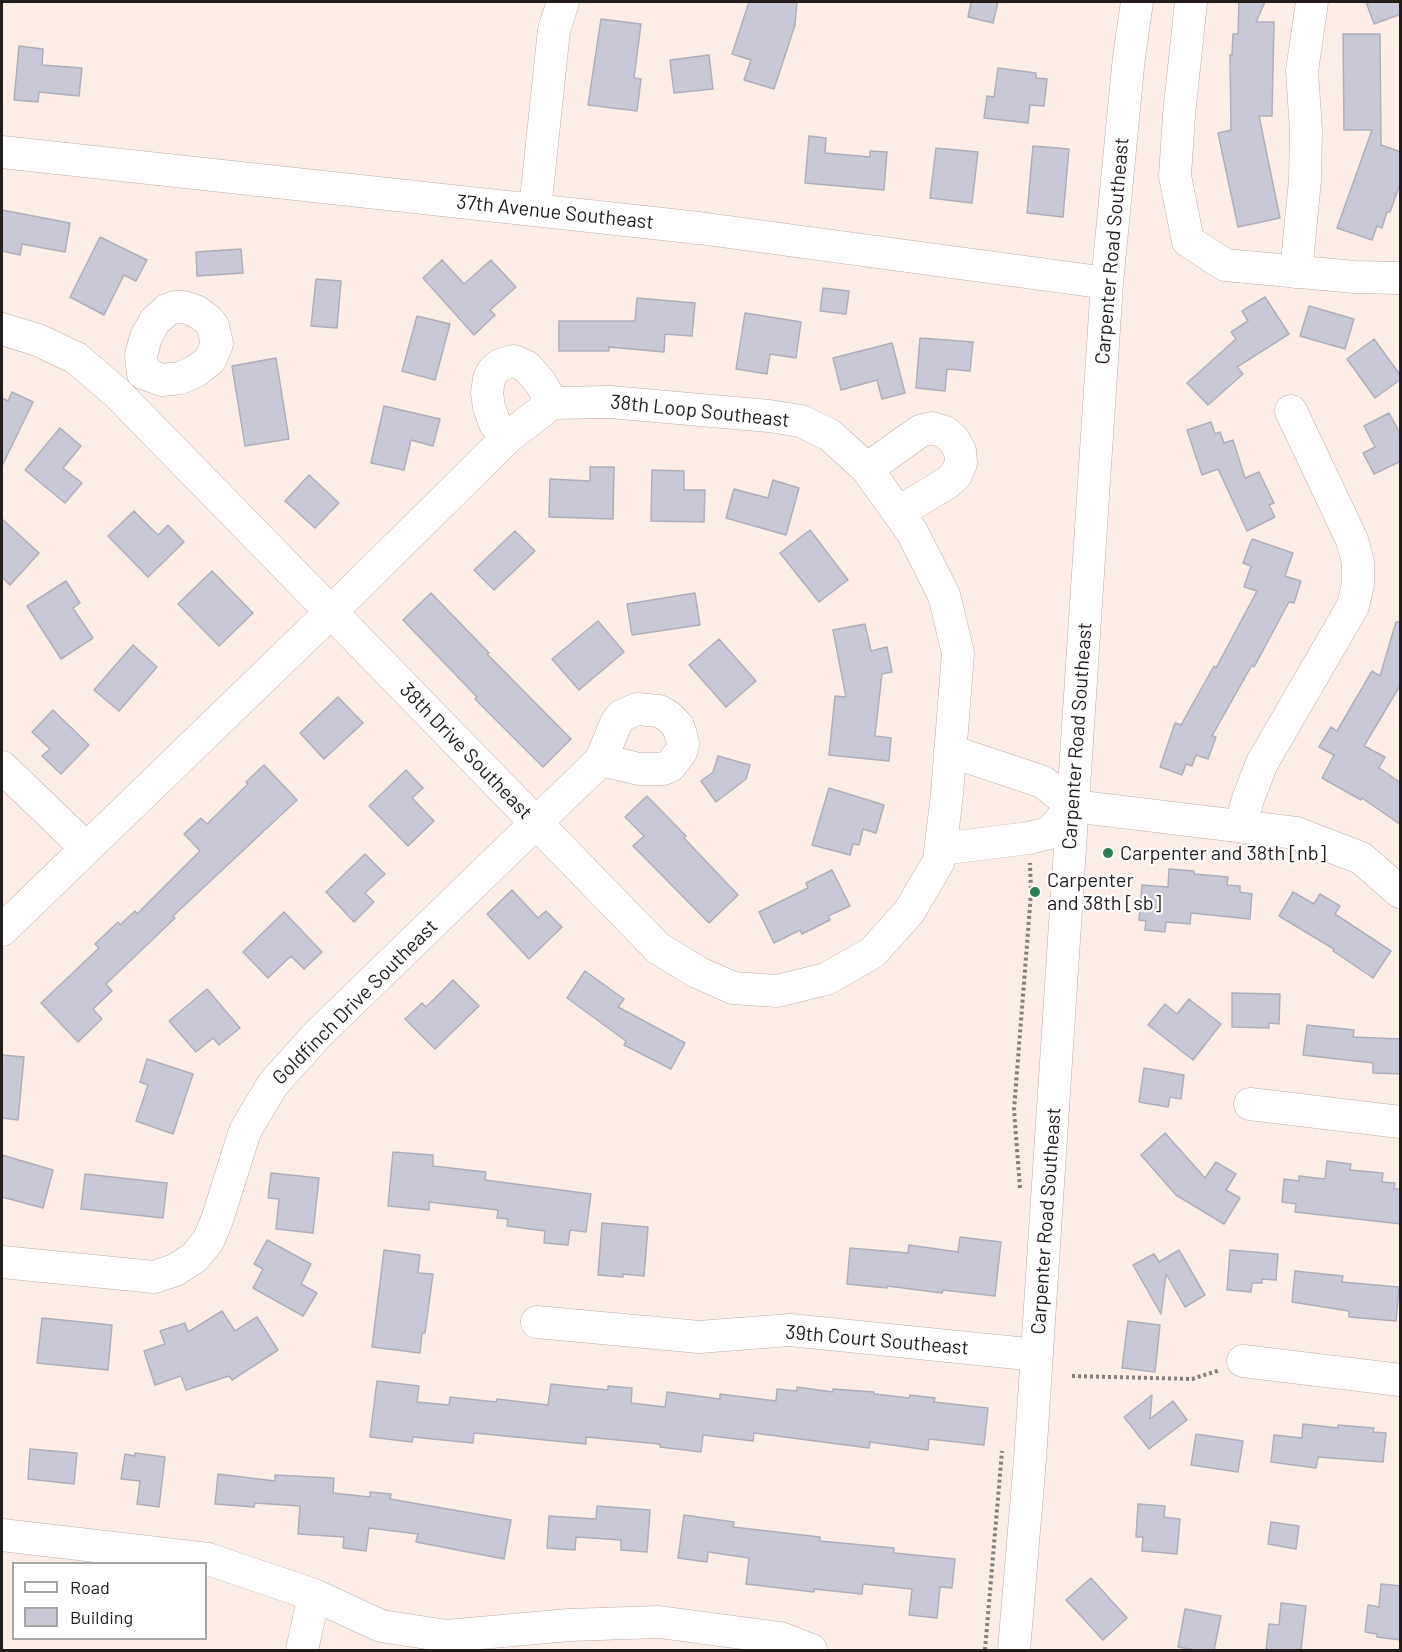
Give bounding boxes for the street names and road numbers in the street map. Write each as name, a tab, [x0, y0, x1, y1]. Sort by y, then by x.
street label: Carpenter Road Southeast	[1090, 136, 1134, 366]
street label: 37th Avenue Southeast	[455, 190, 655, 234]
street label: 38th Loop Southeast	[609, 390, 791, 432]
street label: Carpenter Road Southeast	[1057, 622, 1097, 850]
street label: 38th Drive Southeast	[395, 678, 537, 824]
street label: Goldfinch Drive Southeast	[267, 914, 443, 1090]
street label: Carpenter Road Southeast	[1026, 1107, 1066, 1335]
street label: 39th Court Southeast	[784, 1320, 970, 1360]

